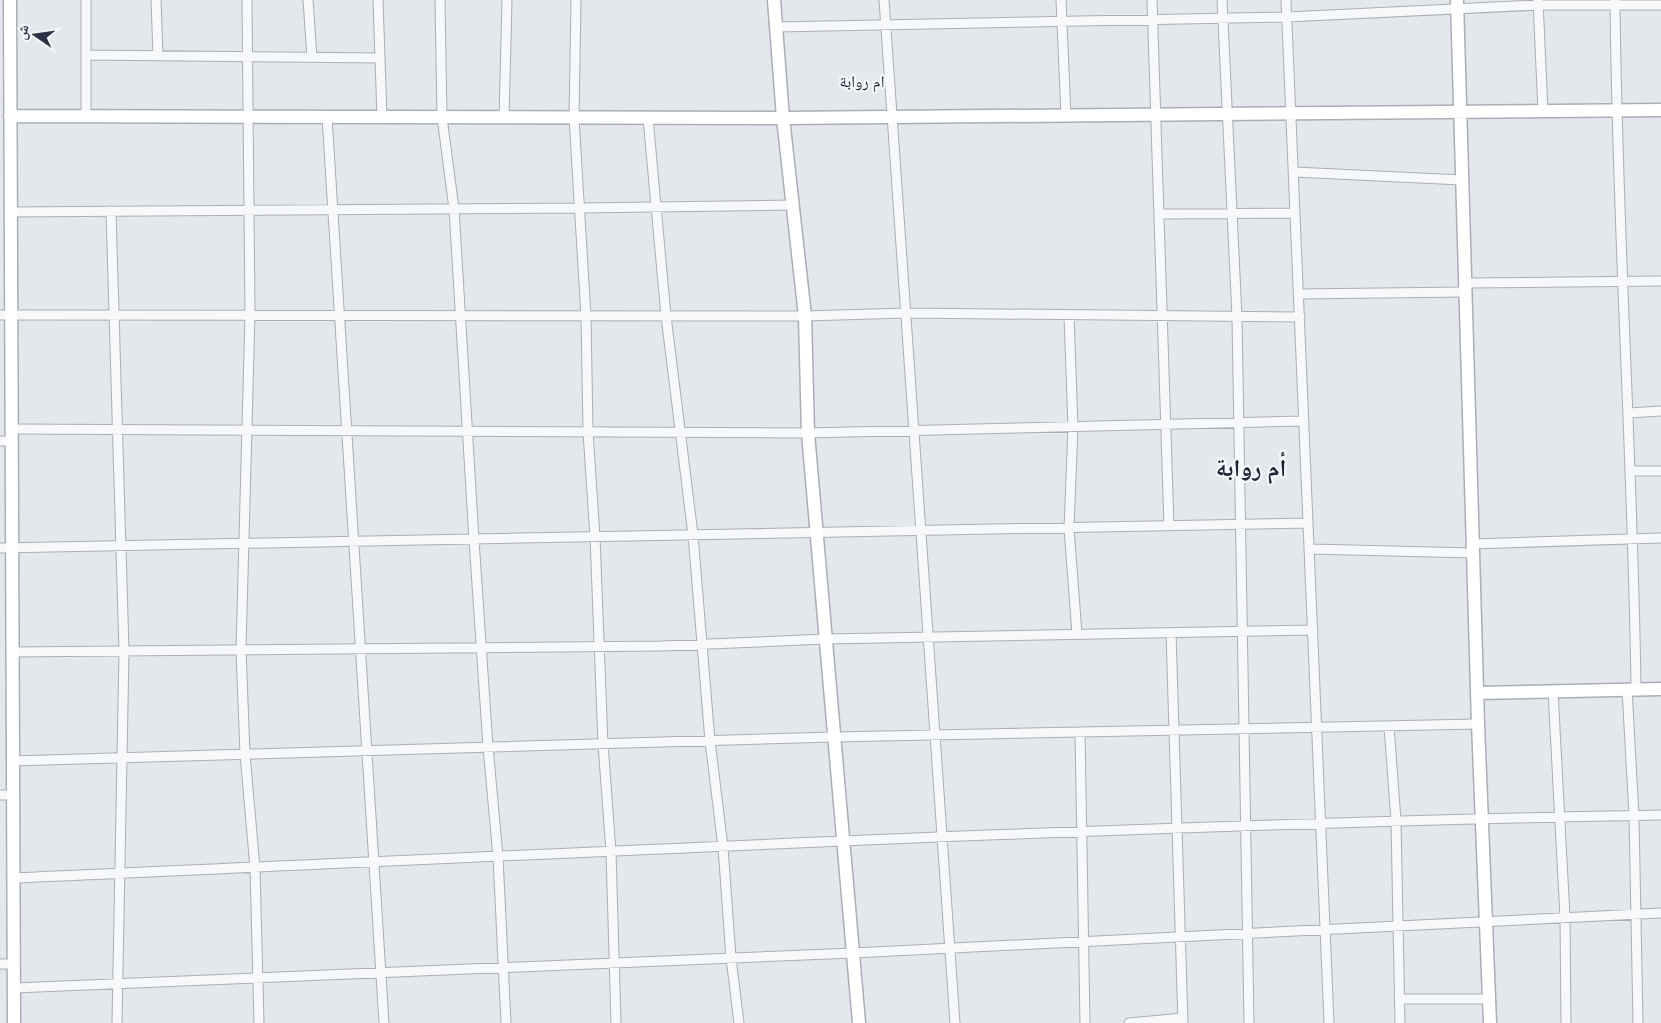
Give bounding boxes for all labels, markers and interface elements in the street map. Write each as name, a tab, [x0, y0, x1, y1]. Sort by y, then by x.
north arrow	[10, 10, 60, 60]
text: ش	[13, 23, 33, 41]
district label: ام روابة	[840, 72, 884, 92]
district label: أم روابة	[1216, 451, 1286, 485]

